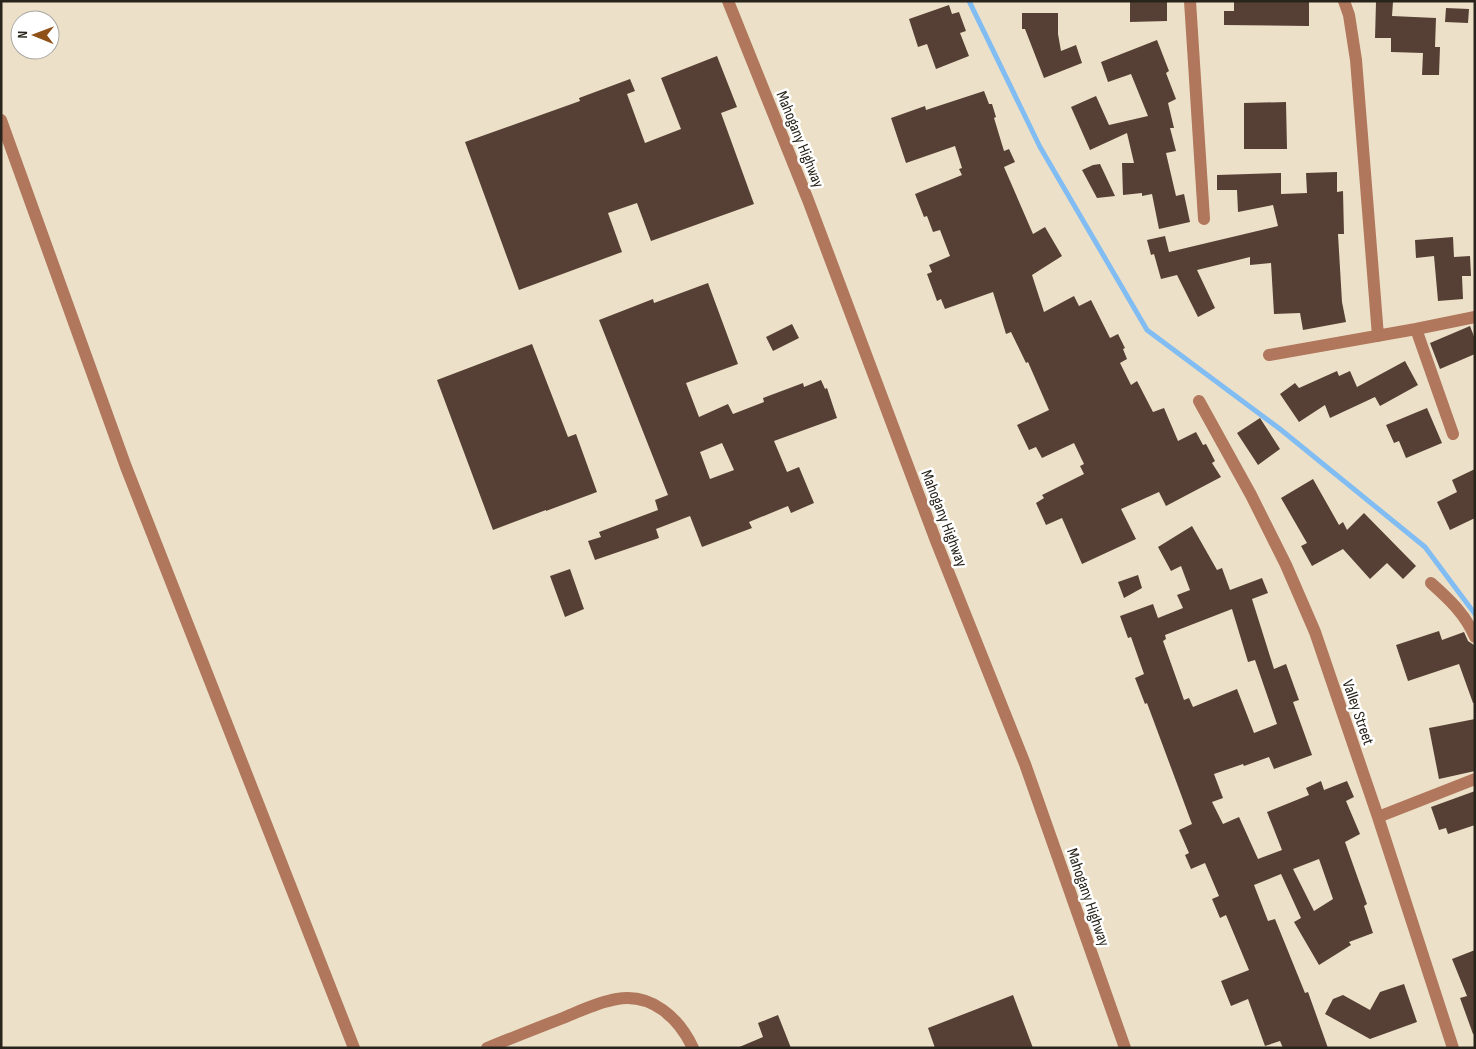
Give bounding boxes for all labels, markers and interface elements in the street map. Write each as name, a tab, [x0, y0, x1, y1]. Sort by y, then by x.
north arrow	[10, 10, 60, 60]
text: N	[14, 31, 31, 39]
street label: Mahogany Highway	[772, 89, 828, 191]
street label: Mahogany Highway	[916, 467, 971, 570]
street label: Valley Street	[1338, 677, 1378, 748]
street label: Mahogany Highway	[1062, 846, 1113, 949]

